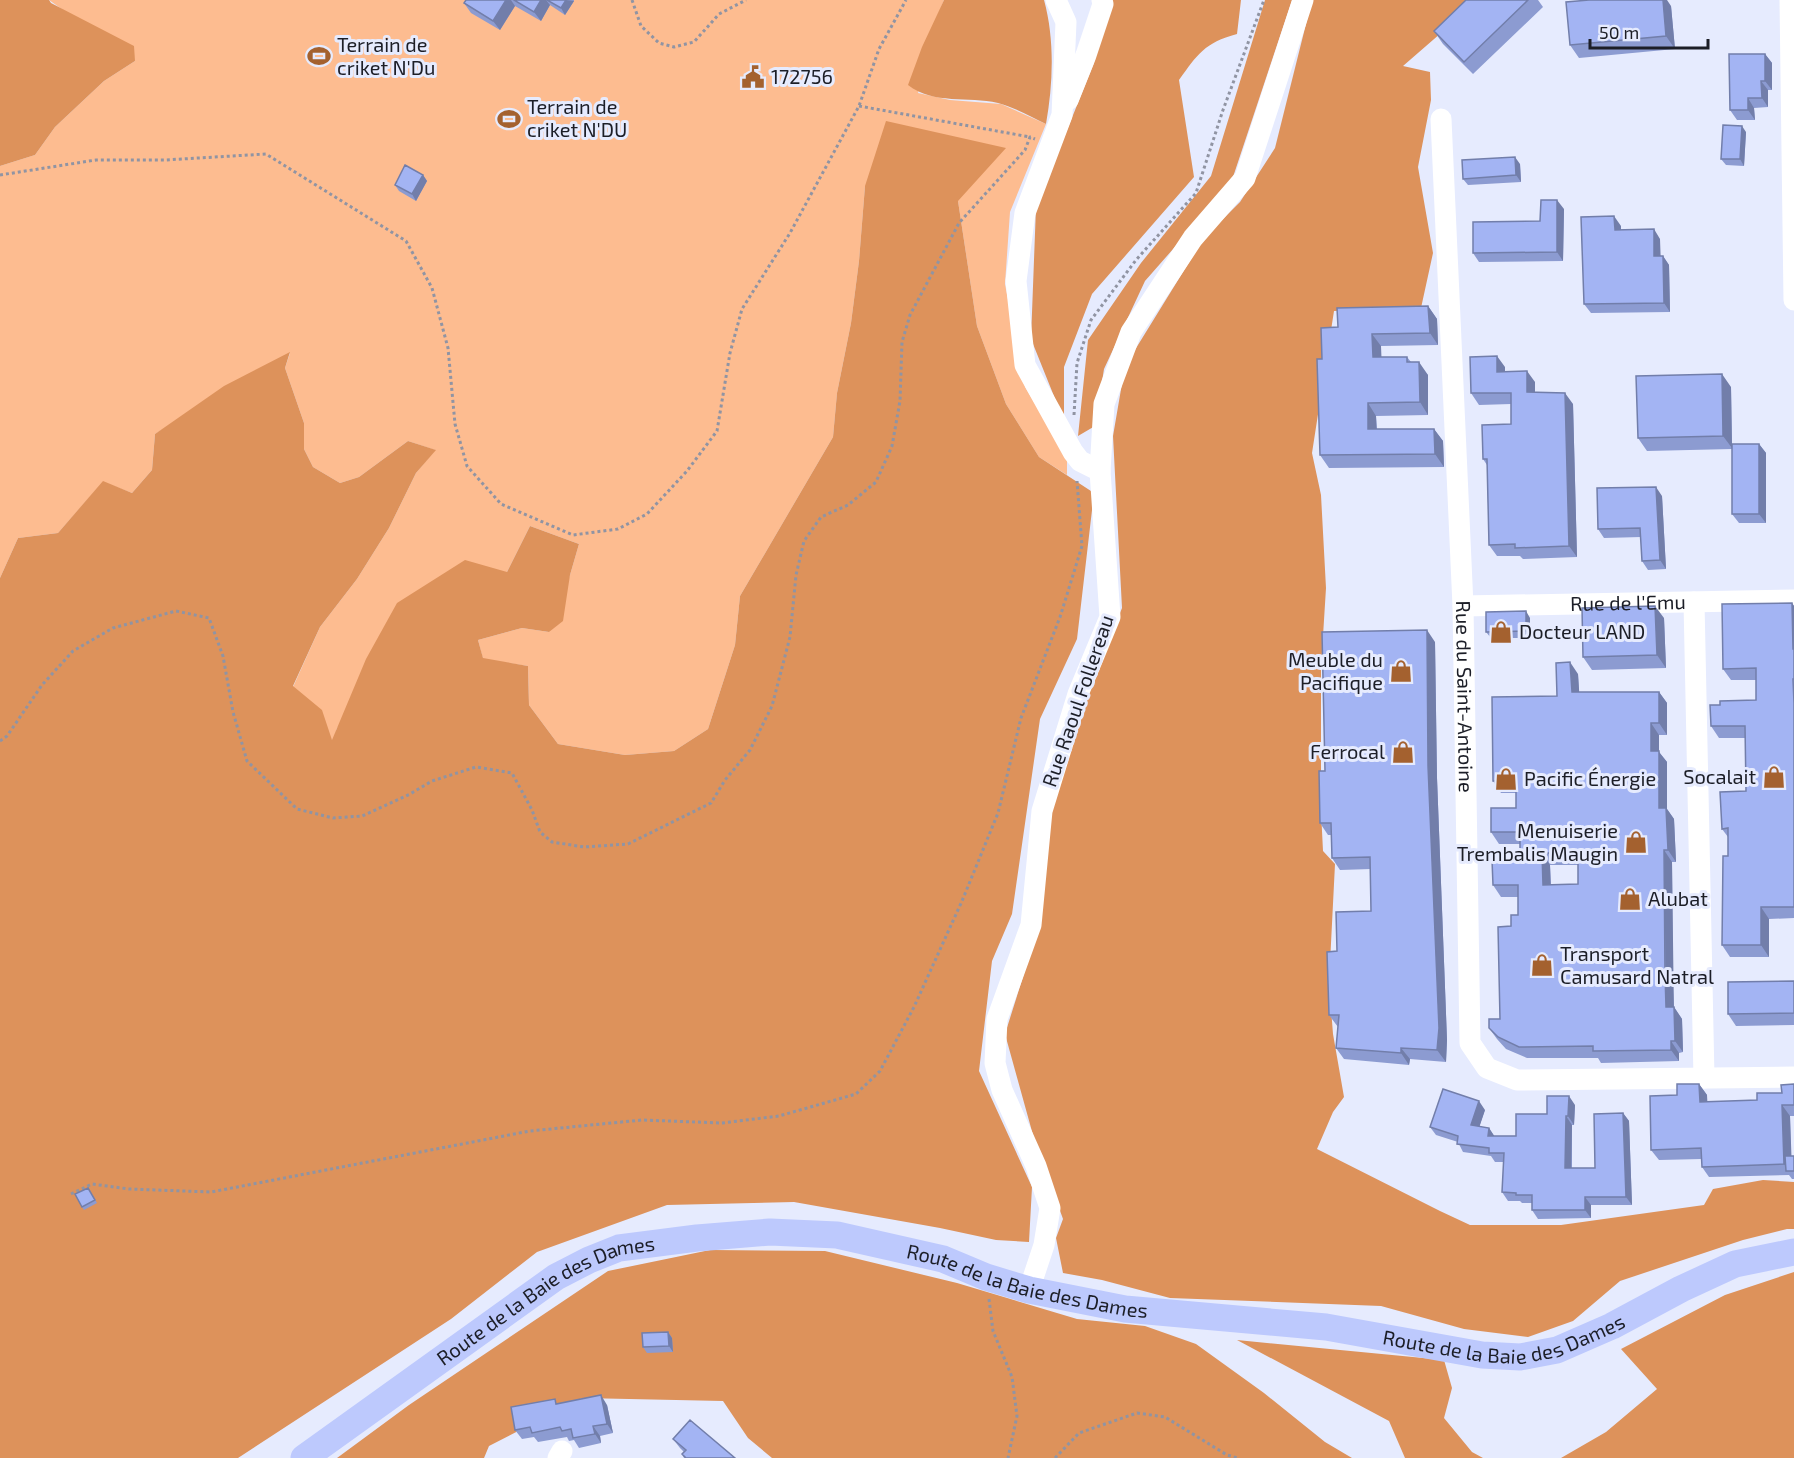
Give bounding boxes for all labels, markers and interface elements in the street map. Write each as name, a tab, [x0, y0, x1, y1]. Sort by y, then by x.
scale bar	[1590, 12, 1708, 50]
text: 50 m	[1599, 21, 1639, 43]
place label: Terrain de criket N'Du	[337, 32, 435, 79]
sports icon: Terrain de criket N'Du	[306, 43, 332, 69]
public building icon: 172756	[740, 64, 766, 90]
place label: 172756	[771, 64, 833, 88]
place label: Terrain de criket N'DU	[527, 94, 627, 141]
sports icon: Terrain de criket N'DU	[496, 106, 522, 132]
street label: Rue de l'Emu	[1570, 589, 1686, 615]
street label: Rue du Saint-Antoine	[1452, 600, 1479, 793]
street label: Rue Raoul Follereau	[1036, 612, 1118, 790]
shop icon: Docteur LAND	[1488, 619, 1514, 645]
place label: Docteur LAND	[1519, 619, 1645, 643]
place label: Meuble du Pacifique	[1288, 647, 1383, 694]
shop icon: Meuble du Pacifique	[1388, 658, 1414, 684]
place label: Ferrocal	[1310, 739, 1385, 763]
shop icon: Ferrocal	[1390, 739, 1416, 765]
place label: Socalait	[1683, 764, 1756, 788]
shop icon: Socalait	[1761, 764, 1787, 790]
shop icon: Pacific Énergie	[1493, 766, 1519, 792]
place label: Pacific Énergie	[1524, 766, 1656, 790]
place label: Menuiserie Trembalis Maugin	[1457, 818, 1618, 865]
shop icon: Menuiserie Trembalis Maugin	[1623, 829, 1649, 855]
shop icon: Alubat	[1617, 886, 1643, 912]
place label: Alubat	[1648, 886, 1708, 910]
place label: Transport Camusard Natral	[1560, 941, 1714, 988]
shop icon: Transport Camusard Natral	[1529, 952, 1555, 978]
street label: Route de la Baie des Dames	[432, 1231, 656, 1370]
street label: Route de la Baie des Dames	[905, 1238, 1149, 1322]
street label: Route de la Baie des Dames	[1381, 1308, 1628, 1369]

